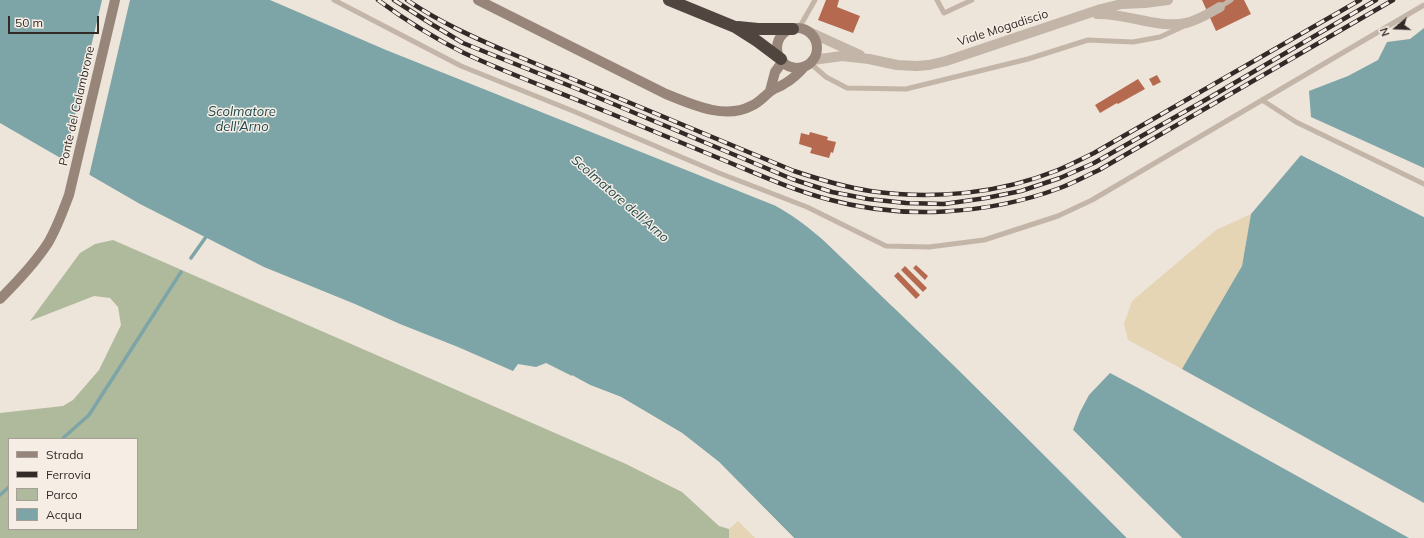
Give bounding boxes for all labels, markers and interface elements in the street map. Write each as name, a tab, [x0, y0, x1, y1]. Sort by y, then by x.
street label: Viale Mogadiscio	[956, 7, 1050, 49]
scale bar	[10, 8, 101, 34]
north arrow	[1376, 8, 1416, 48]
text: 50 m	[15, 15, 43, 30]
text: N	[1377, 26, 1393, 38]
street label: Ponte del Calambrone	[56, 45, 98, 167]
water label: Scolmatore dell'Arno	[208, 104, 276, 135]
water label: Scolmatore dell'Arno	[568, 152, 672, 246]
legend	[8, 438, 138, 530]
text: Strada	[46, 447, 84, 462]
text: Ferrovia	[46, 467, 91, 482]
text: Parco	[46, 487, 78, 502]
text: Acqua	[46, 507, 82, 522]

